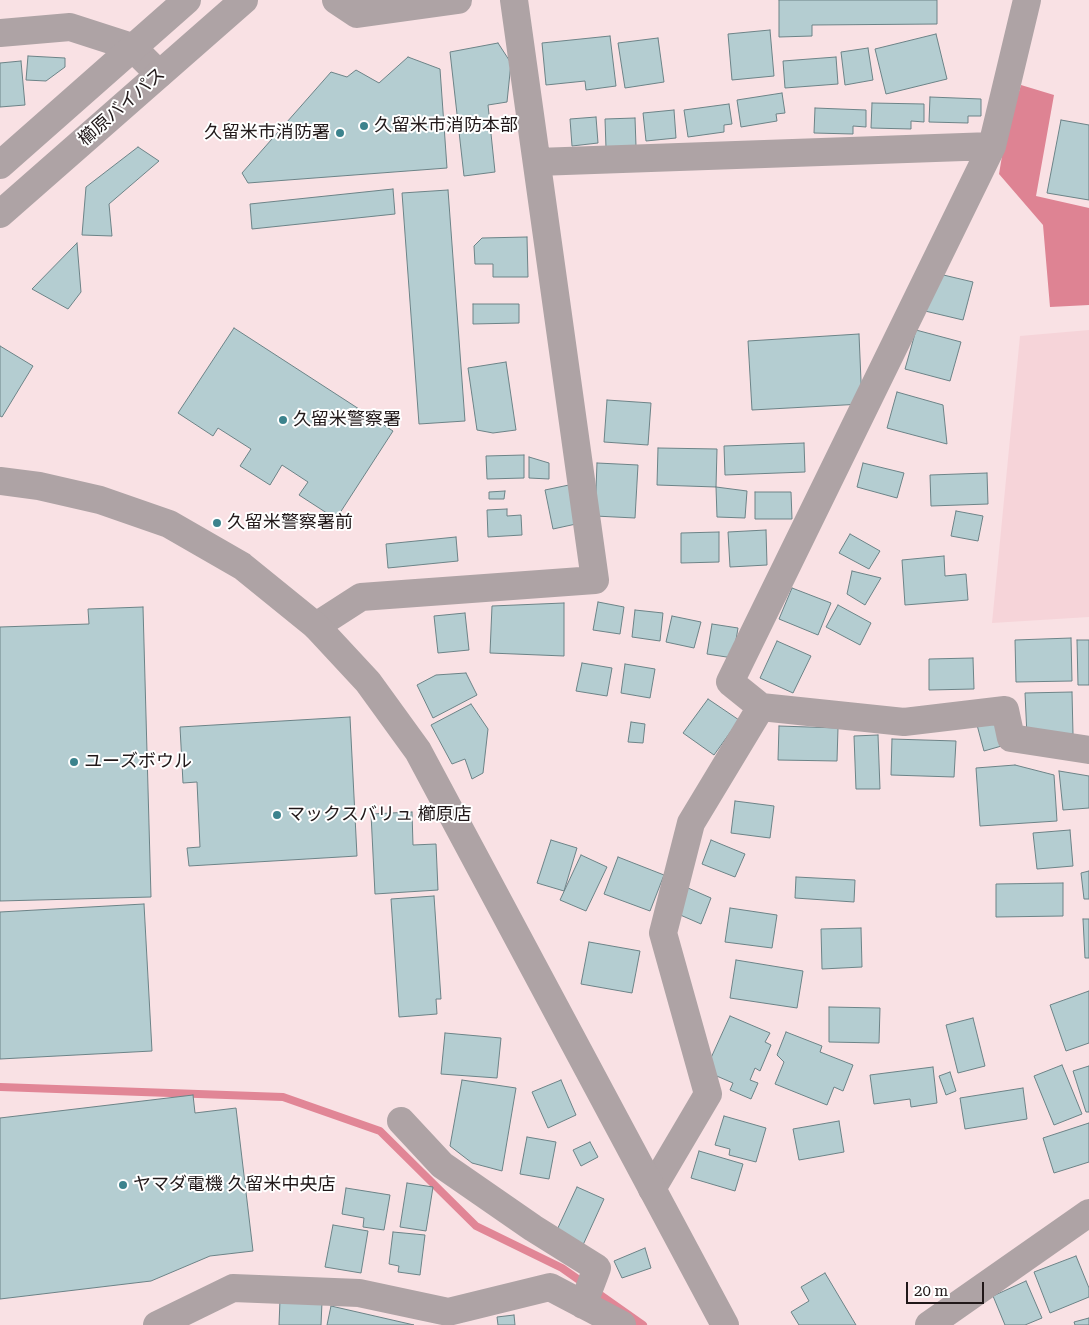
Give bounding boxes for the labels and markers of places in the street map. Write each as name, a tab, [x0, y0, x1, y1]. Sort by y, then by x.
place label: 久留米市消防本部	[374, 115, 518, 137]
marker: 久留米市消防本部	[358, 120, 370, 132]
place label: 久留米市消防署	[204, 122, 330, 144]
marker: 久留米市消防署	[334, 127, 346, 139]
place label: 久留米警察署	[293, 409, 401, 431]
marker: 久留米警察署	[277, 414, 289, 426]
place label: 久留米警察署前	[227, 512, 353, 534]
marker: 久留米警察署前	[211, 517, 223, 529]
place label: ユーズボウル	[84, 751, 192, 773]
marker: ユーズボウル	[68, 756, 80, 768]
place label: マックスバリュ 櫛原店	[287, 804, 472, 826]
marker: マックスバリュ 櫛原店	[271, 809, 283, 821]
place label: ヤマダ電機 久留米中央店	[133, 1174, 336, 1196]
marker: ヤマダ電機 久留米中央店	[117, 1179, 129, 1191]

